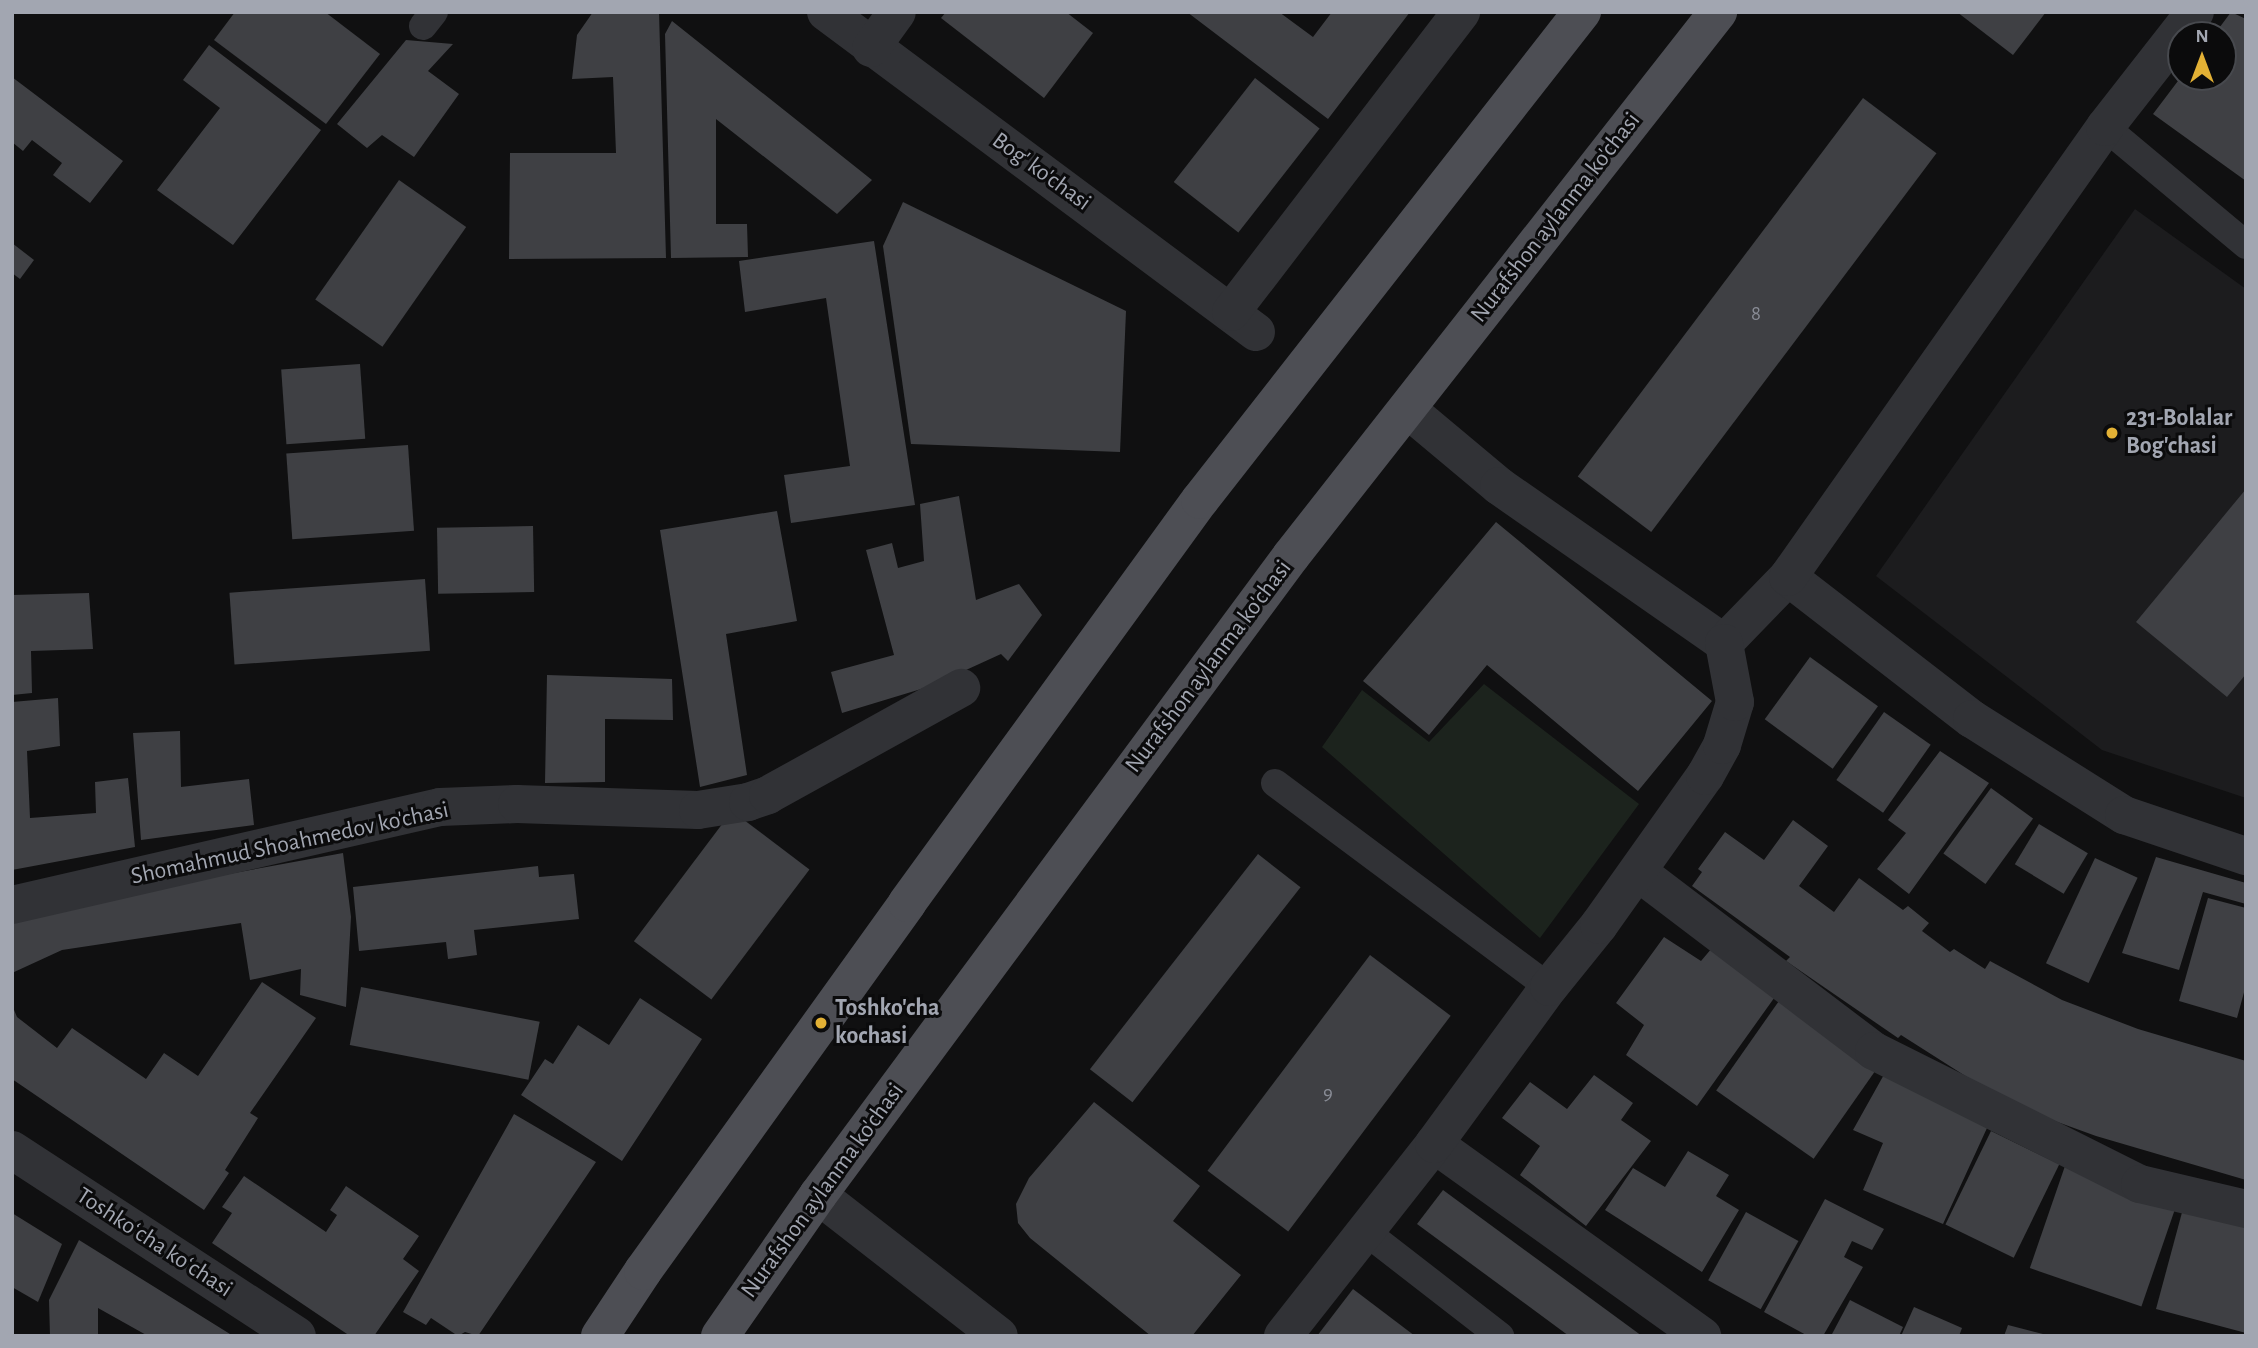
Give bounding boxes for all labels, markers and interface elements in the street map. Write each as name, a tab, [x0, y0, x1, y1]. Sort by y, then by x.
north arrow	[2167, 21, 2237, 91]
text: N	[2195, 27, 2209, 46]
street label: Nurafshon aylanma ko'chasi	[1465, 107, 1647, 329]
street label: Bog' ko'chasi	[986, 126, 1096, 218]
house number: 8	[1751, 301, 1761, 327]
place label: 231-Bolalar Bog'chasi	[2126, 405, 2232, 461]
marker: 231-Bolalar Bog'chasi	[2104, 425, 2120, 441]
street label: Nurafshon aylanma ko'chasi	[1120, 555, 1298, 779]
street label: Shomahmud Shoahmedov ko'chasi	[129, 796, 451, 892]
place label: Toshko'cha kochasi	[835, 995, 940, 1051]
marker: Toshko'cha kochasi	[813, 1015, 829, 1031]
street label: Nurafshon aylanma ko'chasi	[735, 1078, 911, 1304]
house number: 9	[1323, 1080, 1333, 1106]
street label: Toshkoʻcha koʻchasi	[71, 1182, 237, 1304]

